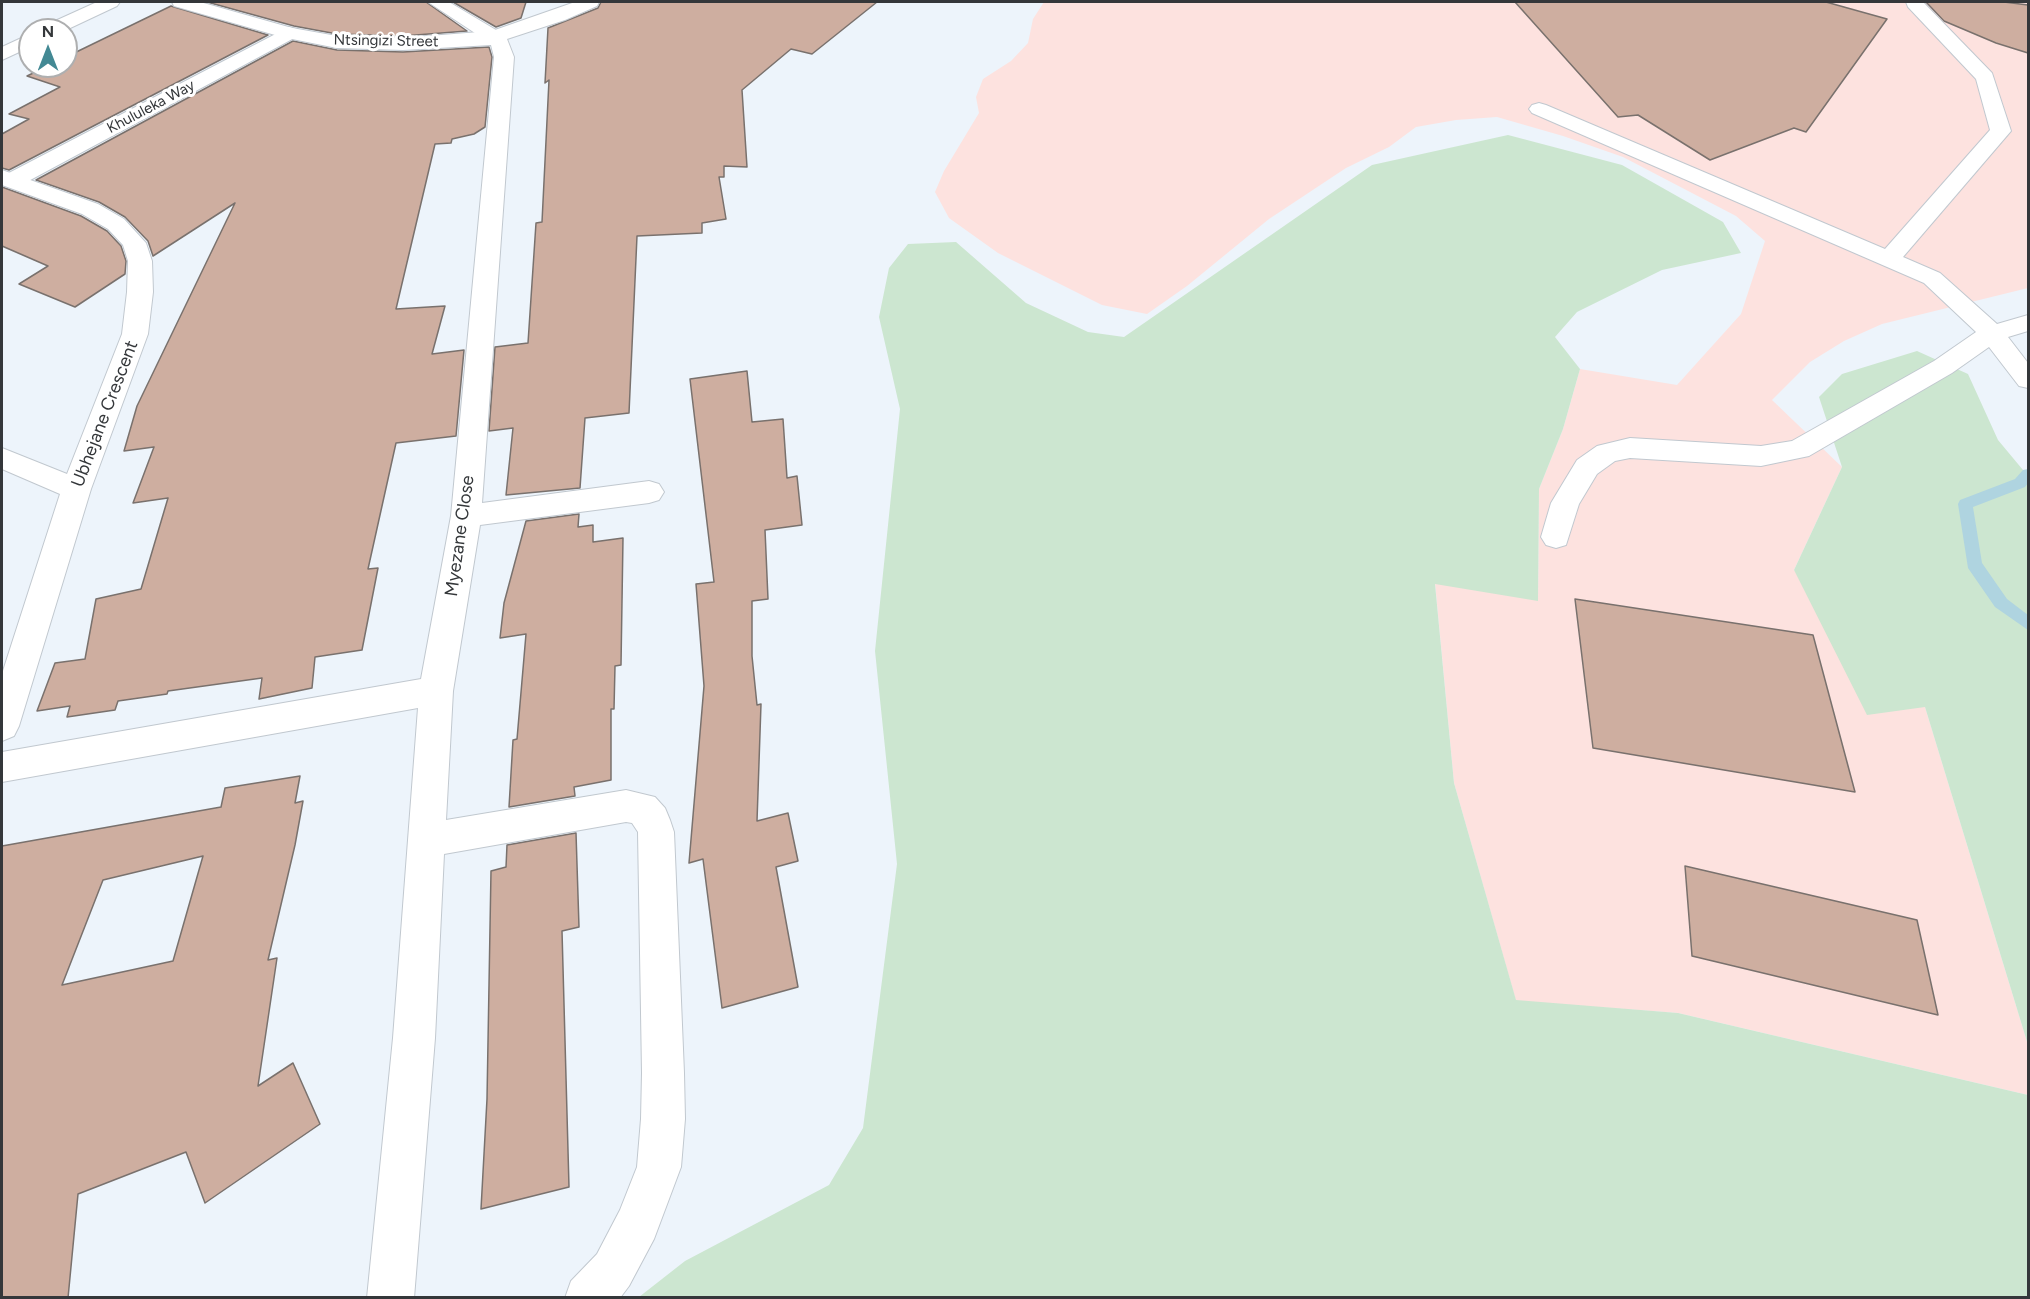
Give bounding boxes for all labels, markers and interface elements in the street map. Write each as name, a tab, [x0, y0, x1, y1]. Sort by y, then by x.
north arrow	[18, 18, 78, 78]
text: N	[42, 22, 54, 41]
street label: Ntsingizi Street	[333, 31, 439, 51]
street label: Khululeka Way	[104, 76, 198, 138]
street label: Ubhejane Crescent	[67, 338, 143, 490]
street label: Myezane Close	[441, 474, 479, 598]

